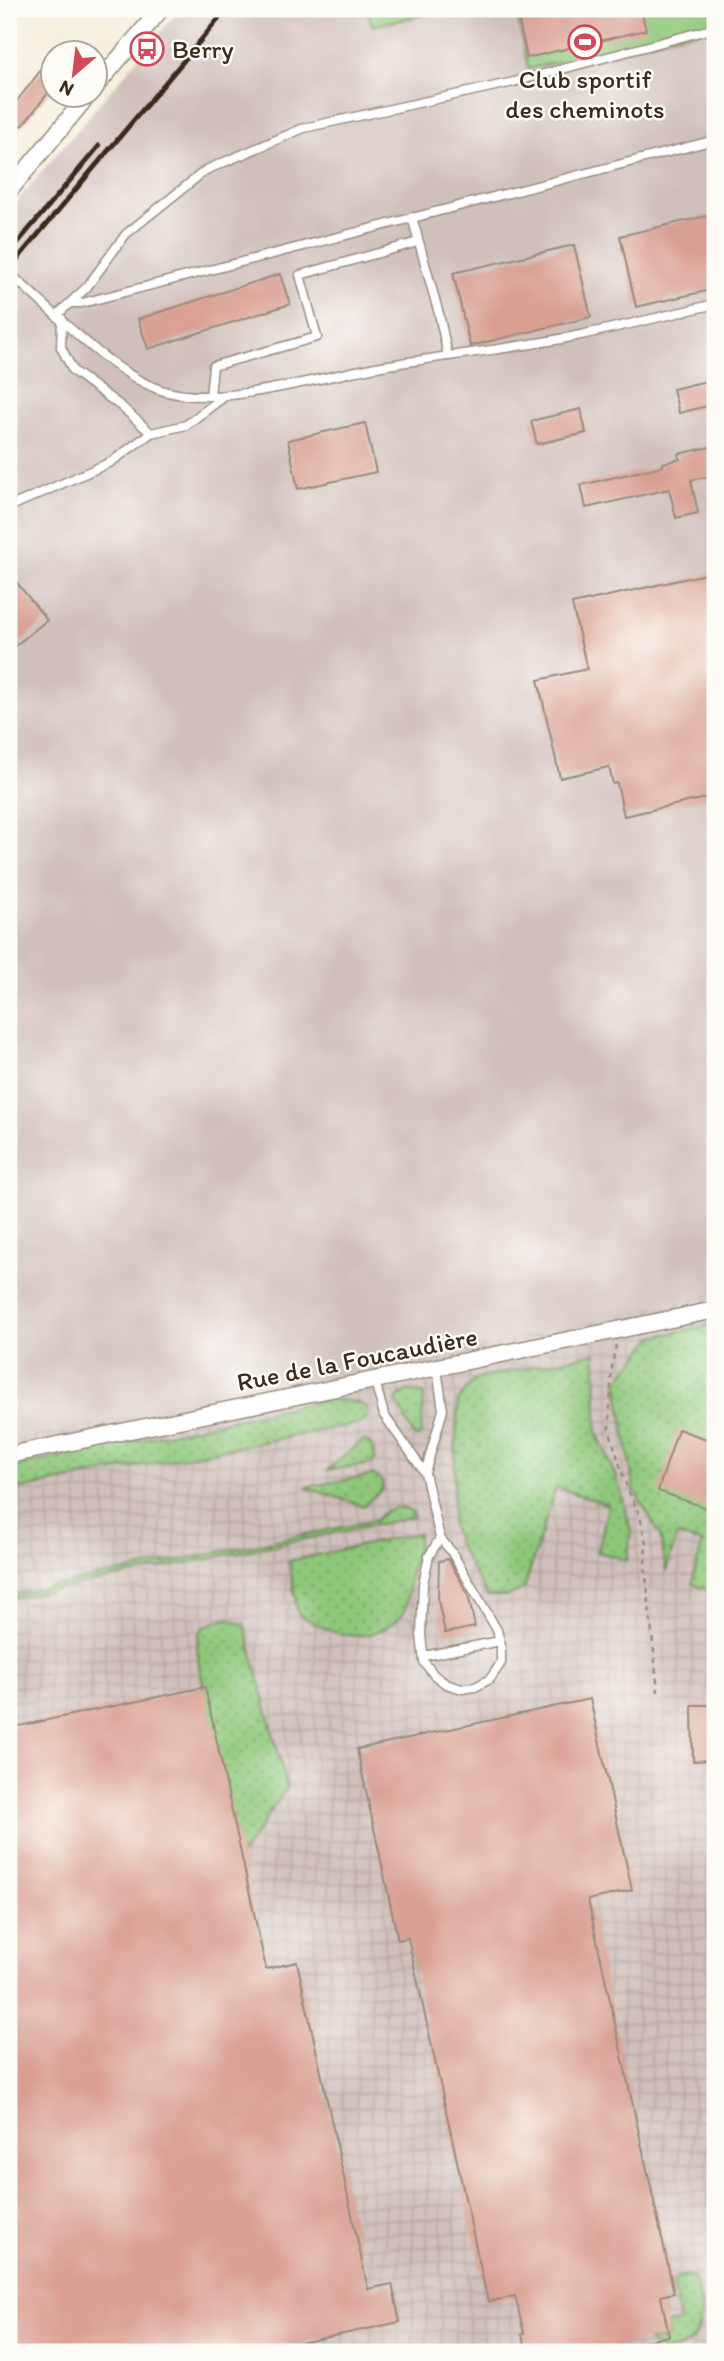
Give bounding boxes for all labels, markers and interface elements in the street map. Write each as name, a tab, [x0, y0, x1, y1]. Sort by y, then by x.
sports icon: Club sportif des cheminots	[566, 23, 604, 61]
bus stop icon: Berry	[128, 30, 166, 68]
place label: Berry	[172, 33, 234, 65]
north arrow	[38, 38, 108, 108]
place label: Club sportif des cheminots	[505, 63, 665, 125]
text: N	[55, 75, 77, 102]
street label: Rue de la Foucaudière	[234, 1320, 480, 1398]

